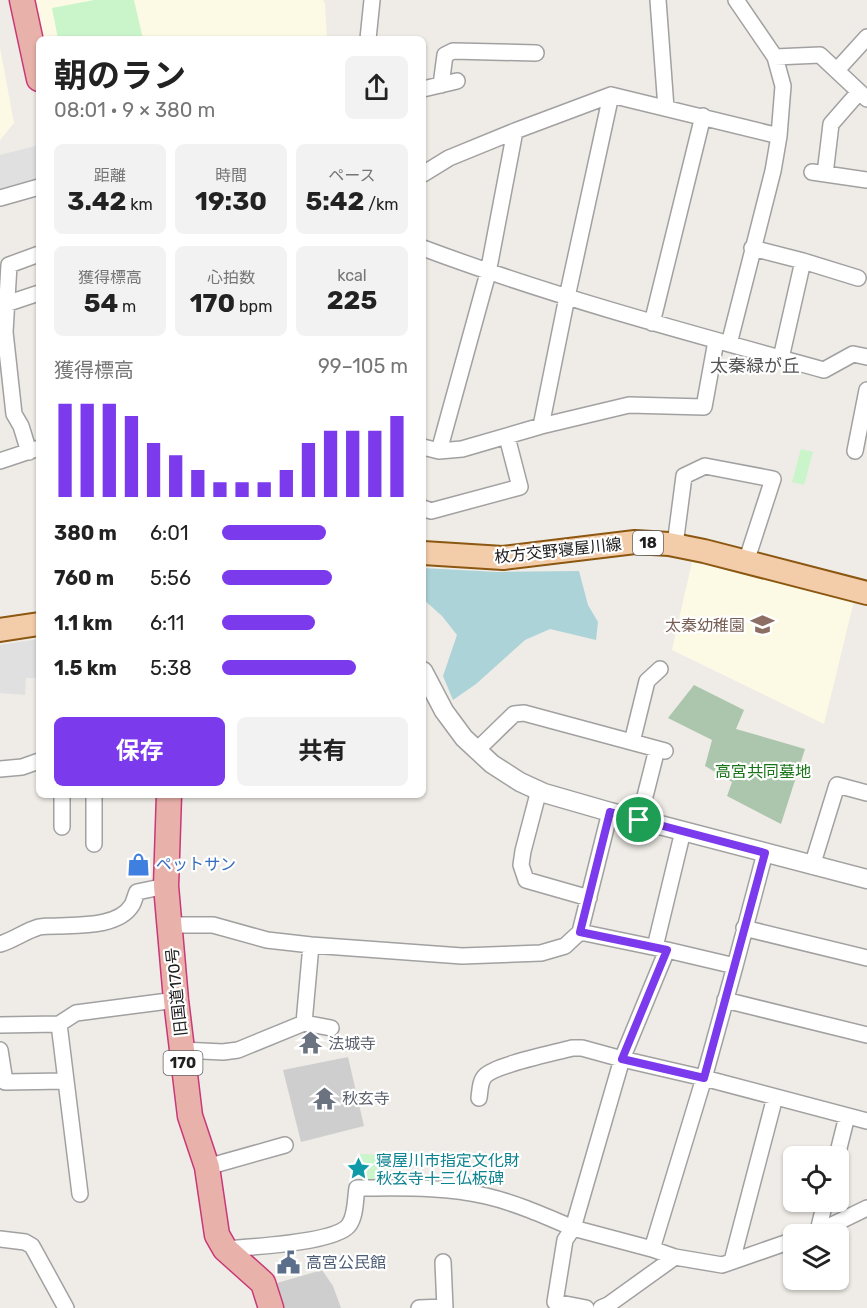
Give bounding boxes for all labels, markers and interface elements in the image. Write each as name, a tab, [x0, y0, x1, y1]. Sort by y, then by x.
text: 朝のラン	[54, 56, 186, 95]
button: share	[345, 56, 408, 119]
text: 08:01 · 9 × 380 m	[54, 98, 215, 122]
text: 距離	[94, 166, 126, 185]
text: 時間	[215, 166, 247, 185]
text: ペース	[328, 166, 376, 185]
text: 3.42	[67, 186, 126, 217]
text: 19:30	[195, 186, 267, 217]
text: 5:42	[305, 186, 364, 217]
text: km	[126, 195, 153, 214]
text: /km	[364, 195, 399, 214]
text: kcal	[337, 266, 367, 285]
text: 獲得標高	[78, 268, 142, 287]
text: 心拍数	[207, 268, 255, 287]
text: 225	[327, 285, 377, 316]
text: 54	[84, 288, 118, 319]
text: 170	[190, 288, 235, 319]
text: m	[118, 297, 136, 316]
text: bpm	[235, 297, 272, 316]
text: 99–105 m	[318, 354, 408, 378]
district label: 太秦緑が丘	[710, 355, 800, 377]
text: 獲得標高	[54, 358, 134, 382]
text: 380 m	[54, 521, 117, 545]
text: 6:01	[150, 521, 188, 545]
road number: 18	[633, 531, 663, 555]
street label: 枚方交野寝屋川線	[493, 534, 623, 567]
text: 760 m	[54, 566, 114, 590]
text: 5:56	[150, 566, 191, 590]
text: 1.1 km	[54, 611, 113, 635]
text: 6:11	[150, 611, 184, 635]
school or university icon: 太秦幼稚園	[750, 612, 776, 638]
place label: 太秦幼稚園	[665, 616, 745, 635]
text: 1.5 km	[54, 656, 117, 680]
text: 5:38	[150, 656, 192, 680]
button: 保存	[54, 717, 225, 786]
button: 共有	[237, 717, 408, 786]
park label: 高宮共同墓地	[715, 762, 811, 781]
pin	[613, 794, 664, 845]
icon: arrive	[622, 803, 655, 836]
shop icon: ペットサン	[125, 851, 151, 877]
place label: ペットサン	[156, 855, 236, 874]
street label: 旧国道170号	[162, 947, 191, 1037]
temple icon: 法城寺	[297, 1030, 323, 1056]
place label: 法城寺	[328, 1034, 376, 1053]
road number: 170	[164, 1051, 202, 1075]
temple icon: 秋玄寺	[311, 1085, 337, 1111]
place label: 秋玄寺	[342, 1089, 390, 1108]
map controls	[783, 1146, 849, 1290]
button: locate	[783, 1146, 849, 1212]
place label: 寝屋川市指定文化財 秋玄寺十三仏板碑	[376, 1151, 520, 1188]
place icon: 寝屋川市指定文化財 秋玄寺十三仏板碑	[345, 1156, 371, 1182]
button: layers	[783, 1224, 849, 1290]
public building icon: 高宮公民館	[275, 1249, 301, 1275]
place label: 高宮公民館	[306, 1253, 386, 1272]

